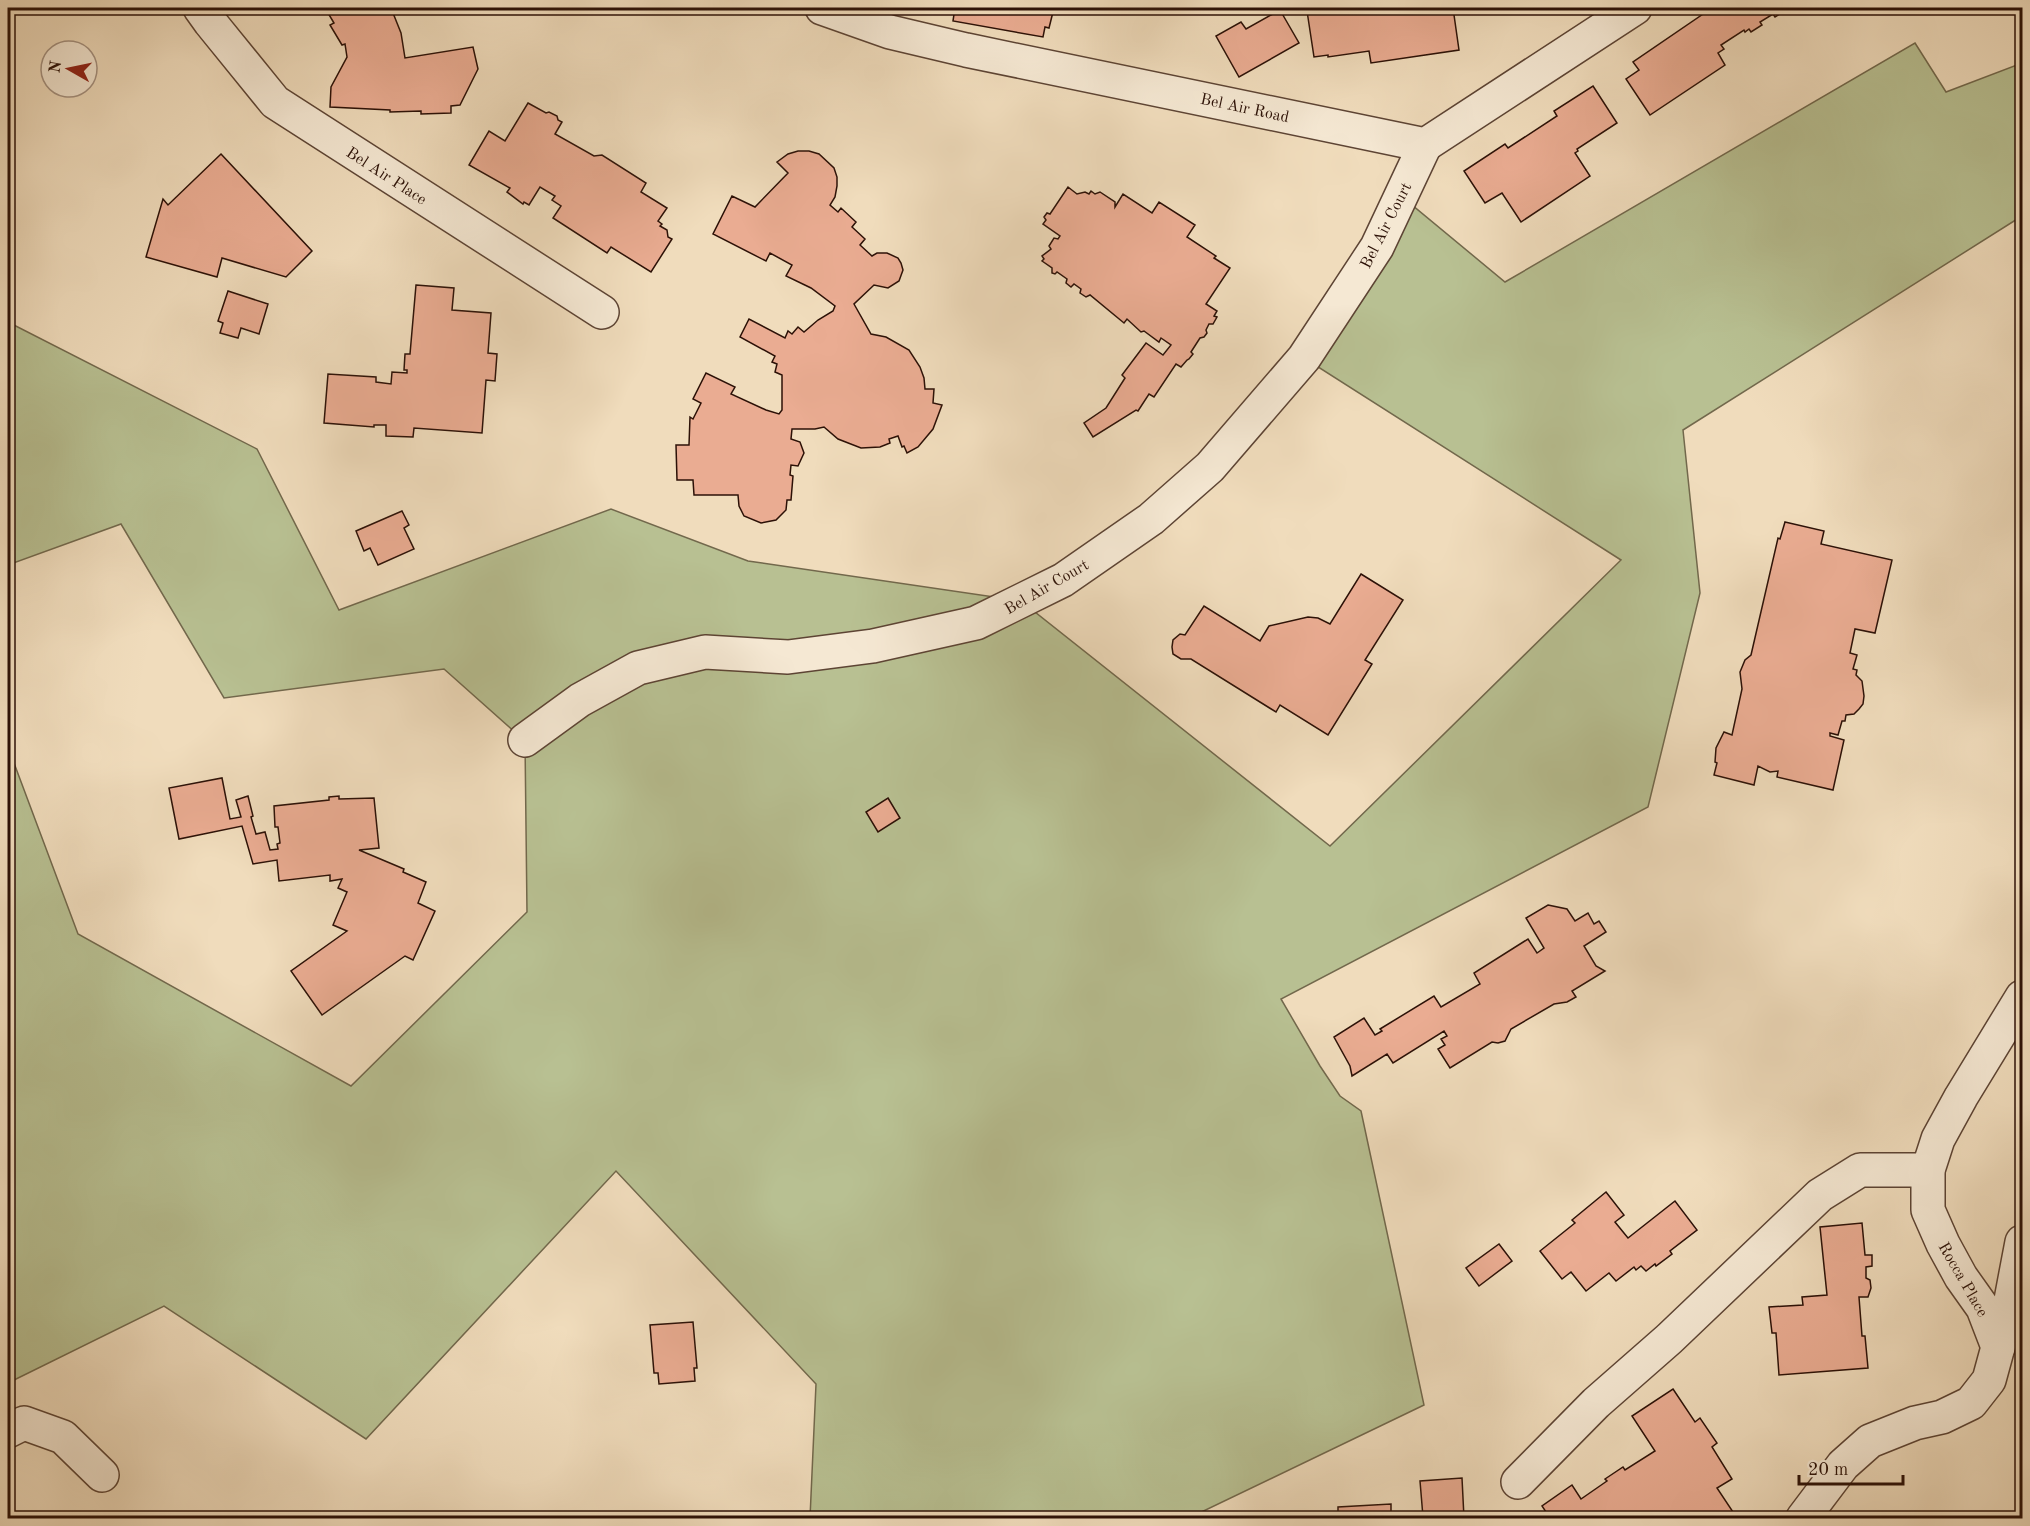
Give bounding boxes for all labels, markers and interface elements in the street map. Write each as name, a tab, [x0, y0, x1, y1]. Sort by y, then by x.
north arrow	[39, 39, 99, 99]
text: N	[47, 59, 65, 74]
street label: Bel Air Road	[1199, 92, 1290, 126]
street label: Bel Air Place	[343, 145, 429, 209]
street label: Bel Air Court	[1358, 180, 1415, 271]
street label: Bel Air Court	[1002, 557, 1092, 618]
street label: Rocca Place	[1935, 1240, 1990, 1320]
scale bar	[1799, 1448, 1902, 1486]
text: 20 m	[1808, 1461, 1848, 1479]

